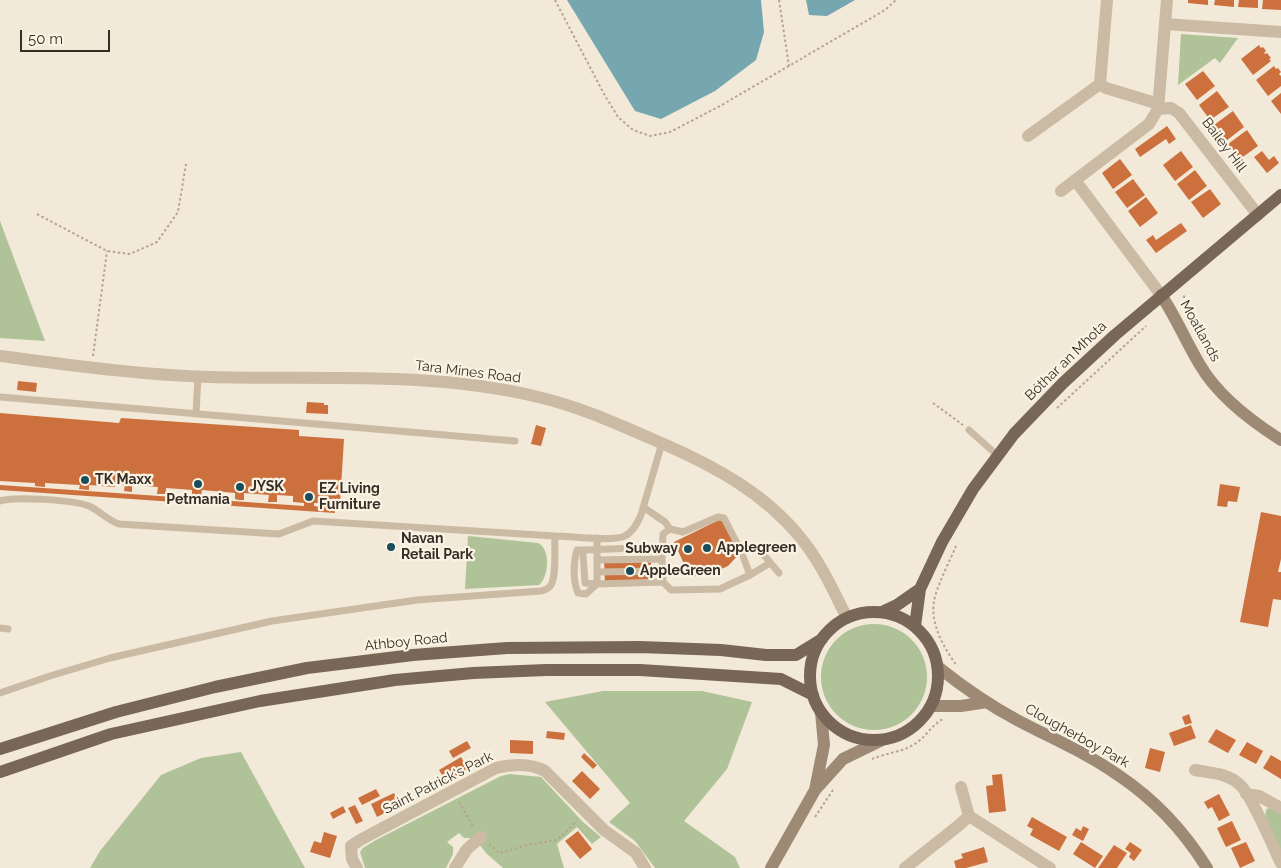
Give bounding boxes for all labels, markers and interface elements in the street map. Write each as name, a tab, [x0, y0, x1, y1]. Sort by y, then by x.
scale bar	[22, 20, 112, 52]
text: 50 m	[28, 30, 63, 48]
street label: Bailey Hill	[1198, 114, 1250, 176]
street label: Moatlands	[1176, 297, 1224, 365]
street label: Bóthar an Mhota	[1022, 318, 1110, 404]
street label: Tara Mines Road	[414, 357, 522, 387]
place label: TK Maxx	[95, 472, 151, 488]
marker: TK Maxx	[79, 474, 91, 486]
marker: Petmania	[192, 478, 204, 490]
place label: JYSK	[250, 479, 284, 495]
marker: JYSK	[234, 481, 246, 493]
place label: EZ Living Furniture	[319, 481, 381, 514]
marker: EZ Living Furniture	[303, 491, 315, 503]
place label: Petmania	[166, 492, 230, 508]
place label: Navan Retail Park	[401, 531, 473, 564]
place label: Applegreen	[717, 540, 796, 556]
marker: Navan Retail Park	[385, 541, 397, 553]
place label: Subway	[625, 541, 678, 557]
marker: Applegreen	[701, 542, 713, 554]
marker: Subway	[682, 543, 694, 555]
place label: AppleGreen	[640, 563, 721, 579]
marker: AppleGreen	[624, 565, 636, 577]
street label: Athboy Road	[364, 629, 448, 655]
street label: Clougherboy Park	[1022, 700, 1132, 772]
street label: Saint Patrick's Park	[380, 748, 496, 818]

